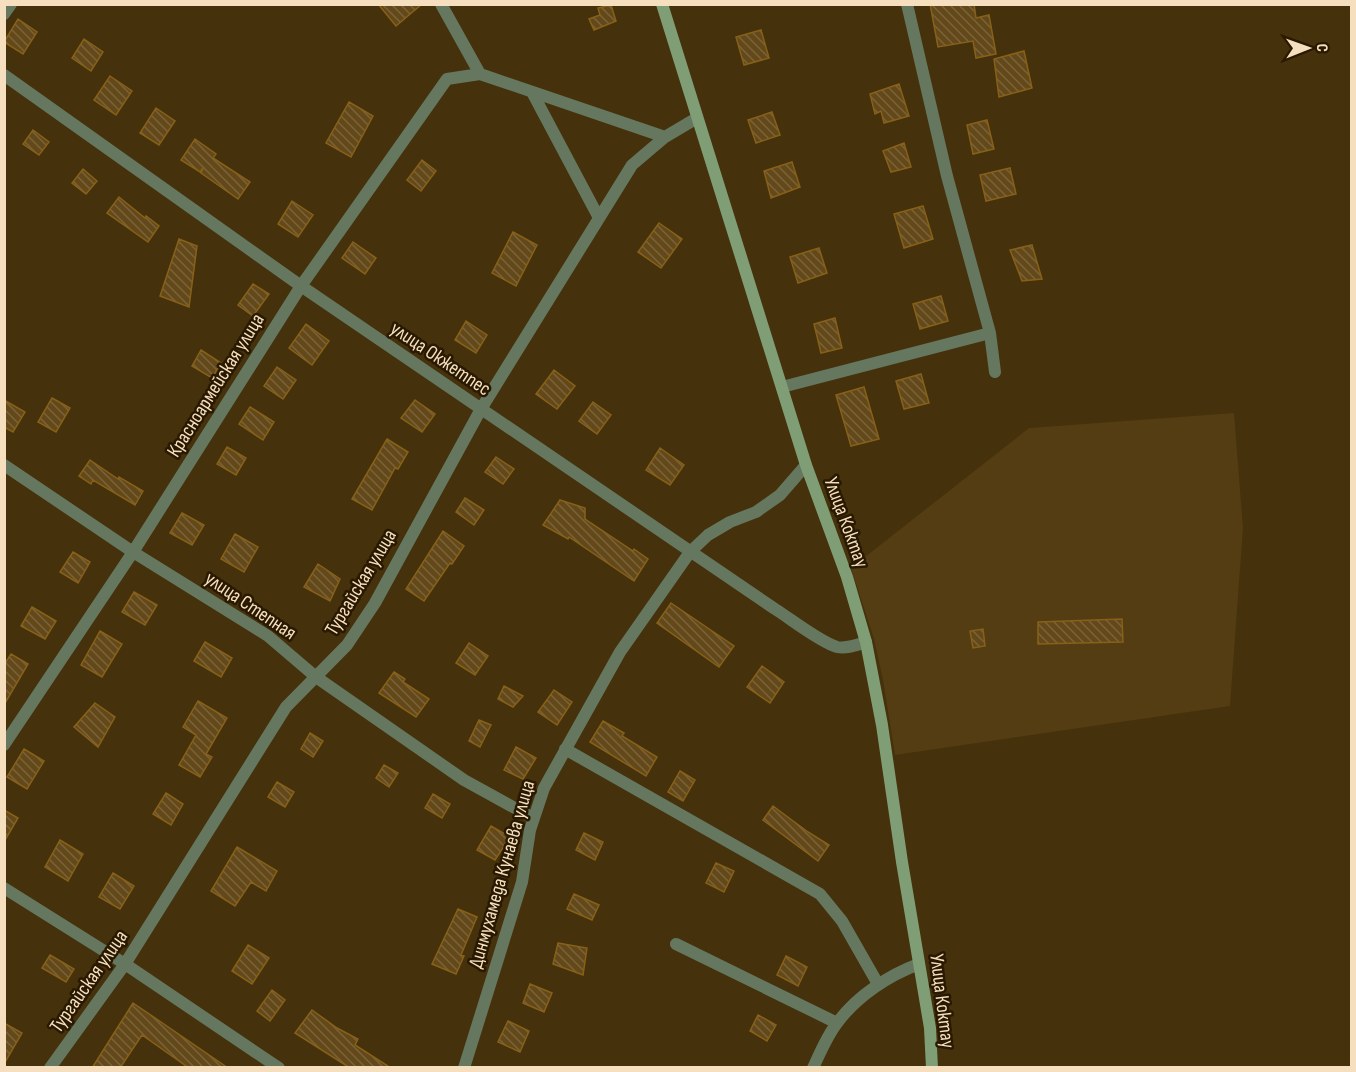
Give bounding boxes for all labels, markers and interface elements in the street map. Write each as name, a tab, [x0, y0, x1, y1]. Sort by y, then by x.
north arrow	[1278, 18, 1338, 78]
text: С	[1312, 43, 1331, 52]
street label: Красноармейская улица	[162, 309, 270, 462]
street label: улица Окжетпес	[386, 316, 495, 401]
street label: Улица Коктау	[819, 474, 874, 571]
street label: Тургайская улица	[320, 525, 402, 640]
street label: улица Степная	[200, 566, 301, 645]
street label: Динмухамеда Кунаева улица	[464, 778, 540, 971]
street label: Тургайская улица	[45, 926, 133, 1037]
street label: Улица Коктау	[924, 953, 960, 1050]

